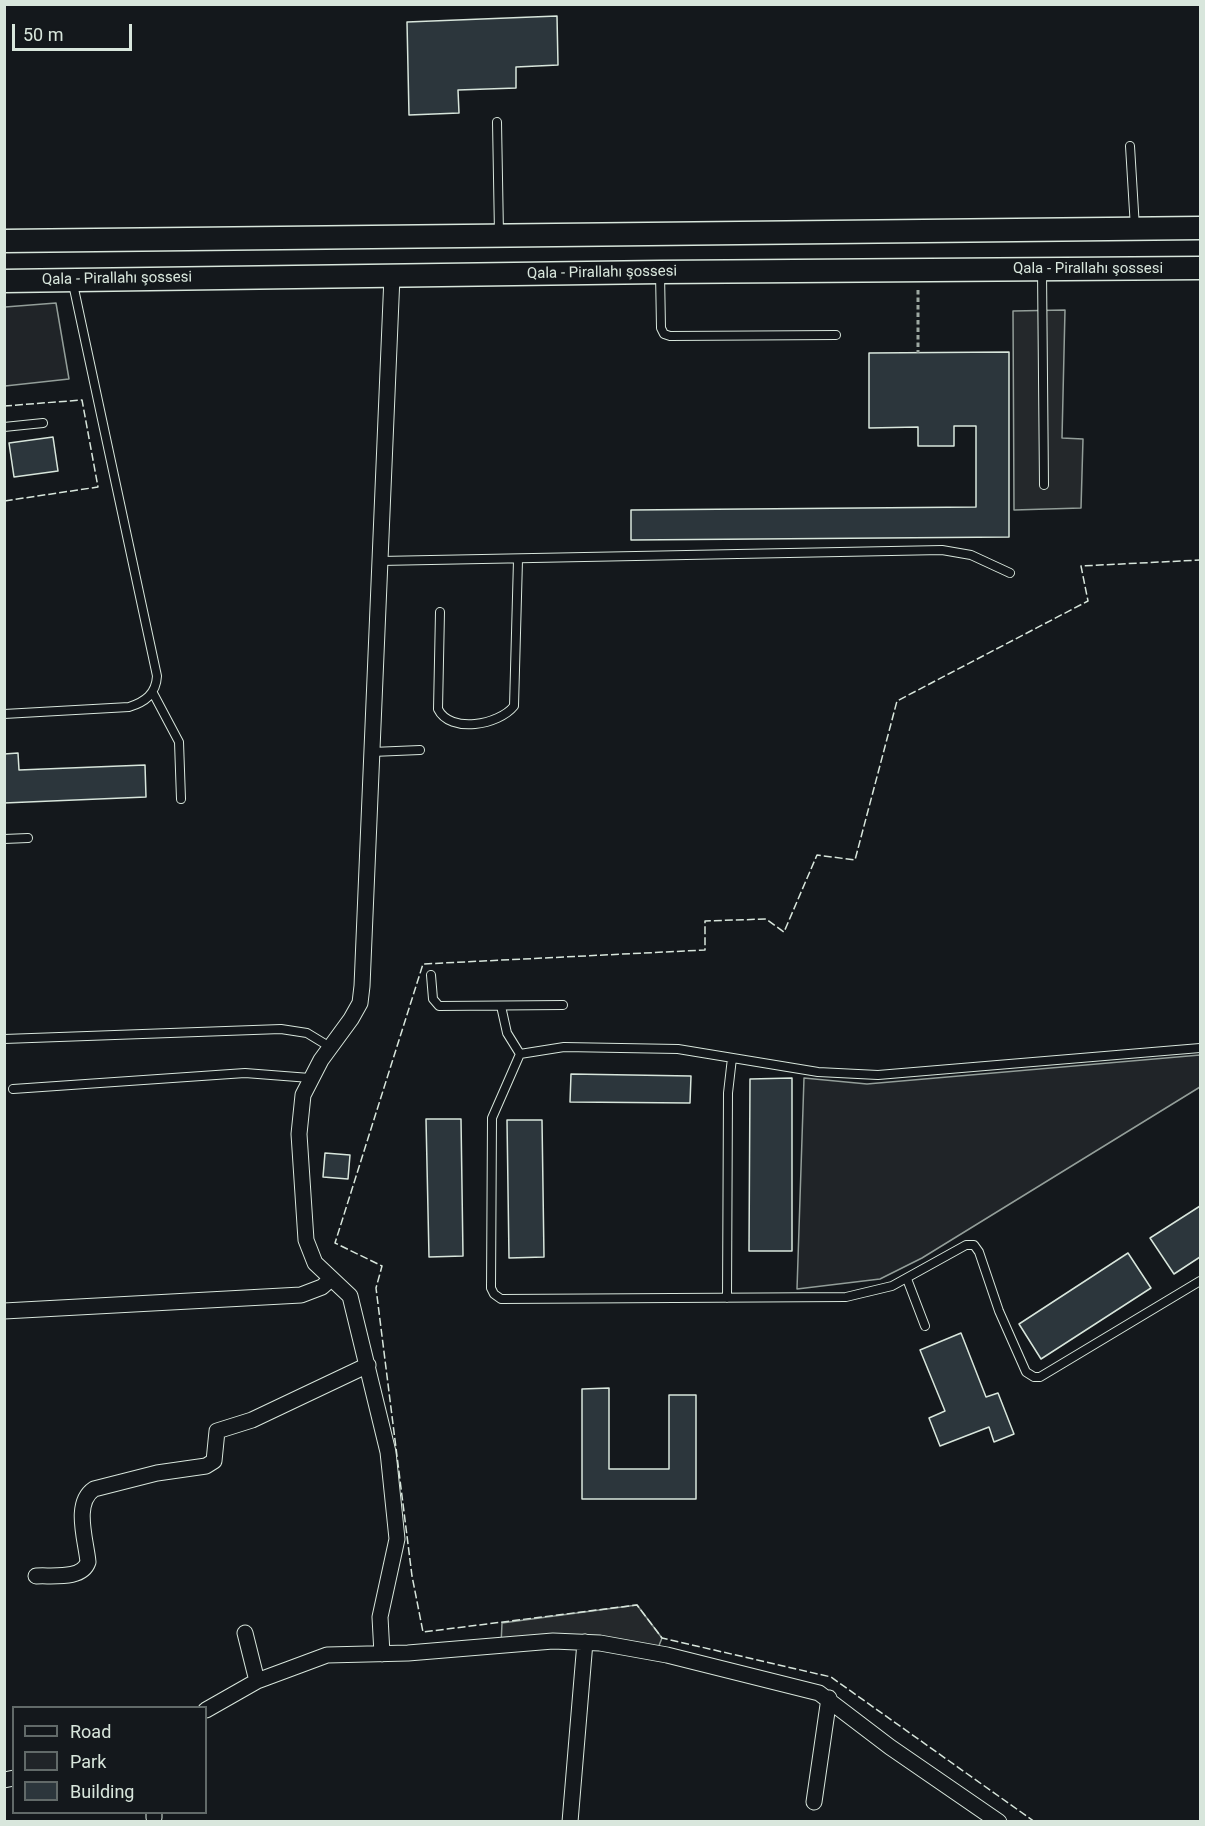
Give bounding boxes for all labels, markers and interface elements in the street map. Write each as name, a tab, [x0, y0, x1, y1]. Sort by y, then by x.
scale bar	[15, 12, 135, 50]
text: 50 m	[23, 24, 63, 45]
street label: Qala - Pirallahı şossesi	[1013, 260, 1163, 278]
street label: Qala - Pirallahı şossesi	[527, 263, 677, 283]
street label: Qala - Pirallahı şossesi	[42, 269, 192, 289]
legend	[12, 1706, 207, 1814]
text: Road	[70, 1721, 111, 1742]
text: Park	[70, 1751, 106, 1772]
text: Building	[70, 1781, 134, 1802]

